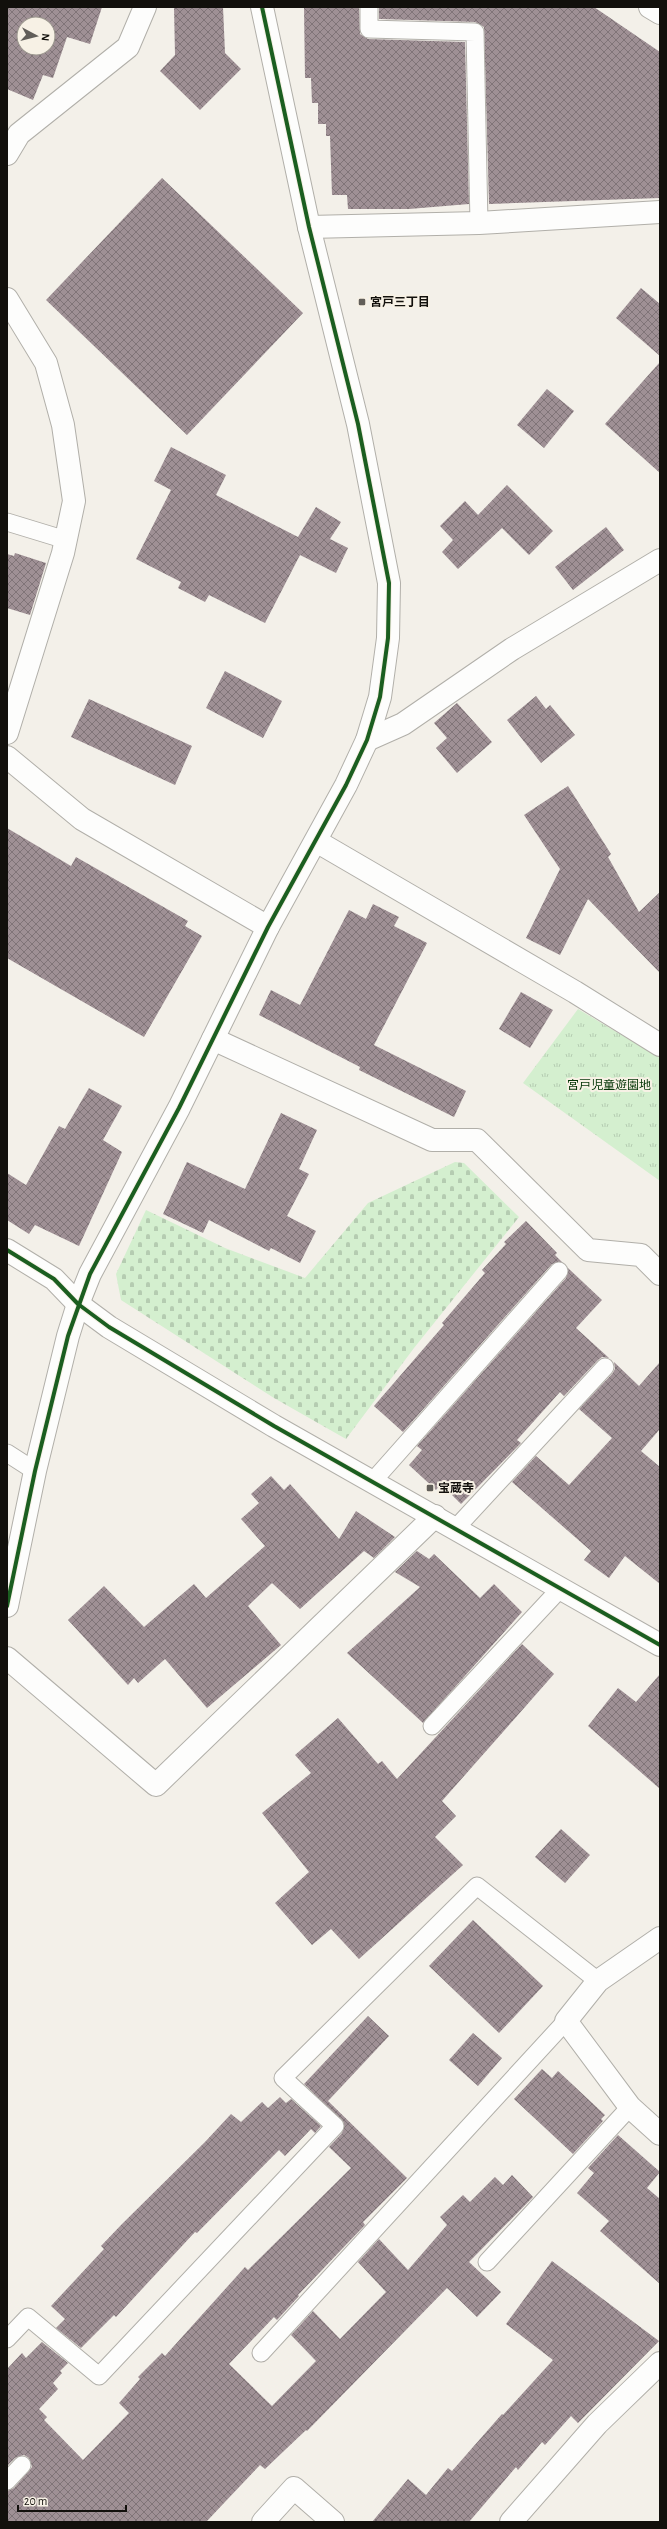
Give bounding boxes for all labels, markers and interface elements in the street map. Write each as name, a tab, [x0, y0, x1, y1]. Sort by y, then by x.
north arrow	[16, 16, 56, 56]
text: N	[40, 33, 51, 42]
place label: 宮戸三丁目	[370, 296, 430, 308]
marker: 宮戸三丁目	[357, 297, 367, 307]
park label: 宮戸児童遊園地	[567, 1078, 651, 1091]
place label: 宝蔵寺	[438, 1482, 474, 1494]
marker: 宝蔵寺	[425, 1483, 435, 1493]
scale bar	[18, 2487, 126, 2513]
text: 20 m	[24, 2495, 47, 2507]

